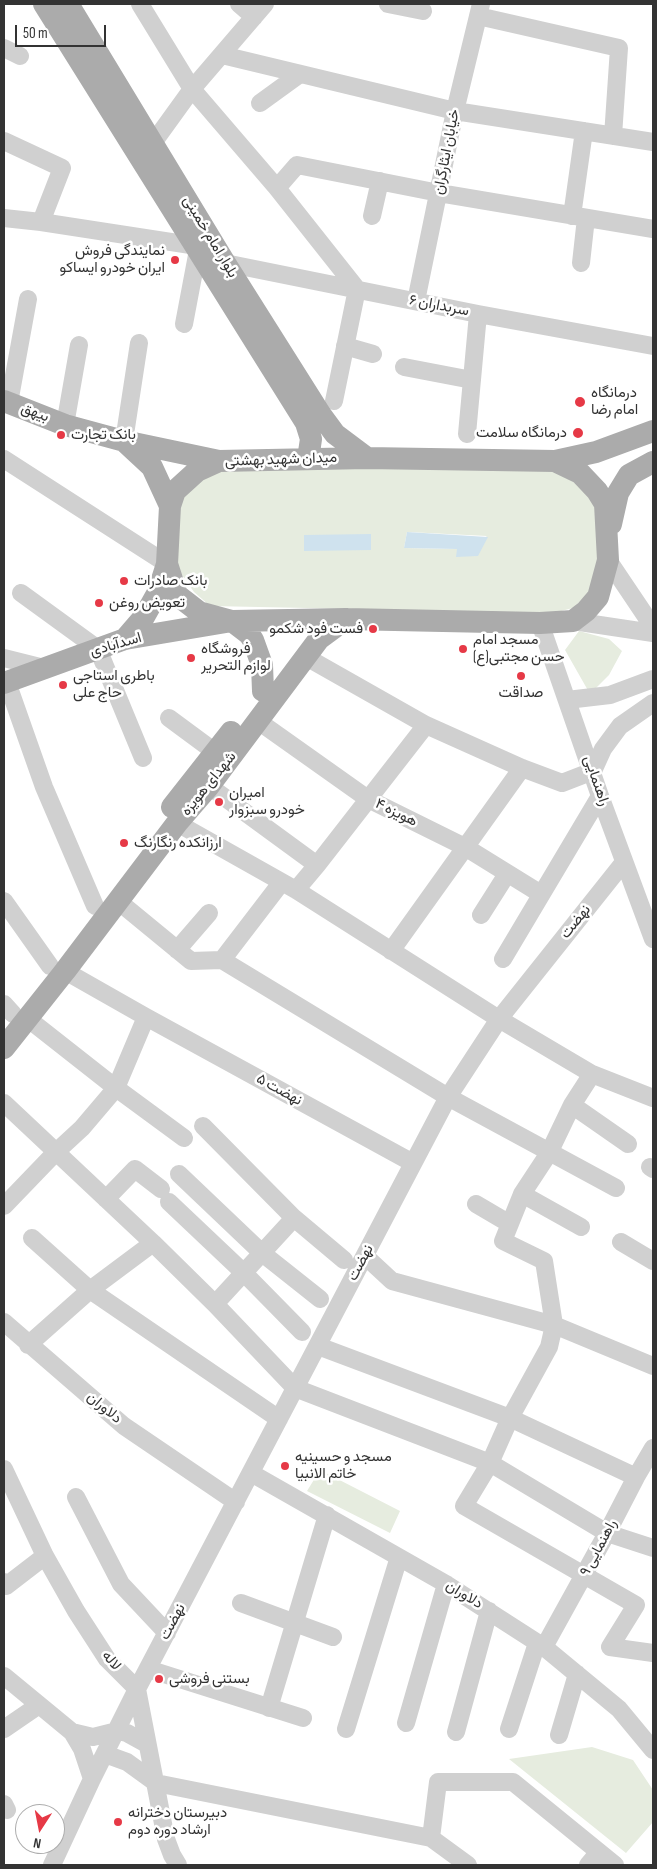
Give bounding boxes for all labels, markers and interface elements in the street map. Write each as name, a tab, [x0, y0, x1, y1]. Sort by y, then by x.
scale bar	[18, 15, 109, 47]
text: 50 m	[23, 24, 48, 43]
street label: خیابان ایثارگران	[430, 108, 464, 196]
street label: بلوار امام خمینی	[178, 193, 242, 281]
place label: نمایندگی فروش ایران خودرو ایساکو	[60, 242, 165, 277]
marker: نمایندگی فروش ایران خودرو ایساکو	[169, 254, 181, 266]
street label: سربداران ۶	[408, 291, 470, 321]
place label: درمانگاه امام رضا	[591, 384, 638, 419]
marker: درمانگاه امام رضا	[573, 395, 587, 409]
street label: بیهق	[18, 399, 52, 427]
place label: درمانگاه سلامت	[476, 424, 567, 442]
place label: بانک تجارت	[71, 426, 136, 444]
marker: درمانگاه سلامت	[571, 426, 585, 440]
marker: بانک تجارت	[55, 429, 67, 441]
street label: میدان شهید بهشتی	[225, 449, 337, 471]
place label: بانک صادرات	[134, 572, 207, 590]
marker: بانک صادرات	[118, 575, 130, 587]
place label: تعویض روغن	[109, 594, 185, 612]
marker: تعویض روغن	[93, 597, 105, 609]
place label: فست فود شکمو	[269, 620, 363, 638]
marker: فست فود شکمو	[367, 623, 379, 635]
street label: اسدآبادی	[88, 629, 144, 661]
place label: مسجد امام حسن مجتبی(ع)	[473, 631, 565, 666]
place label: فروشگاه لوازم التحریر	[201, 640, 271, 675]
marker: مسجد امام حسن مجتبی(ع)	[457, 643, 469, 655]
marker: فروشگاه لوازم التحریر	[185, 652, 197, 664]
place label: باطری استاجی حاج علی	[73, 667, 155, 702]
marker: صداقت	[515, 670, 527, 682]
marker: باطری استاجی حاج علی	[57, 679, 69, 691]
place label: صداقت	[499, 684, 543, 702]
street label: شهدای هویزه	[178, 748, 240, 820]
street label: راهنمایی	[579, 753, 613, 809]
place label: امیران خودرو سبزوار	[229, 784, 305, 819]
street label: هویزه ۴	[372, 795, 420, 831]
marker: امیران خودرو سبزوار	[213, 796, 225, 808]
place label: ارزانکده رنگارنگ	[134, 834, 222, 852]
marker: ارزانکده رنگارنگ	[118, 837, 130, 849]
street label: نهضت	[557, 901, 595, 943]
street label: نهضت ۵	[253, 1070, 305, 1110]
street label: نهضت	[344, 1242, 378, 1284]
street label: دلاوران	[83, 1388, 125, 1428]
place label: مسجد و حسینیه خاتم الانبیا	[295, 1448, 392, 1483]
marker: مسجد و حسینیه خاتم الانبیا	[279, 1460, 291, 1472]
street label: راهنمایی ۹	[577, 1517, 621, 1579]
street label: دلاوران	[442, 1577, 486, 1613]
street label: نهضت	[156, 1601, 190, 1643]
street label: لاله	[97, 1647, 125, 1675]
place label: بستنی فروشی	[169, 1670, 250, 1688]
marker: بستنی فروشی	[153, 1673, 165, 1685]
north arrow	[15, 1804, 65, 1854]
place label: دبیرستان دخترانه ارشاد دوره دوم	[128, 1804, 227, 1839]
marker: دبیرستان دخترانه ارشاد دوره دوم	[112, 1816, 124, 1828]
text: N	[32, 1834, 43, 1852]

